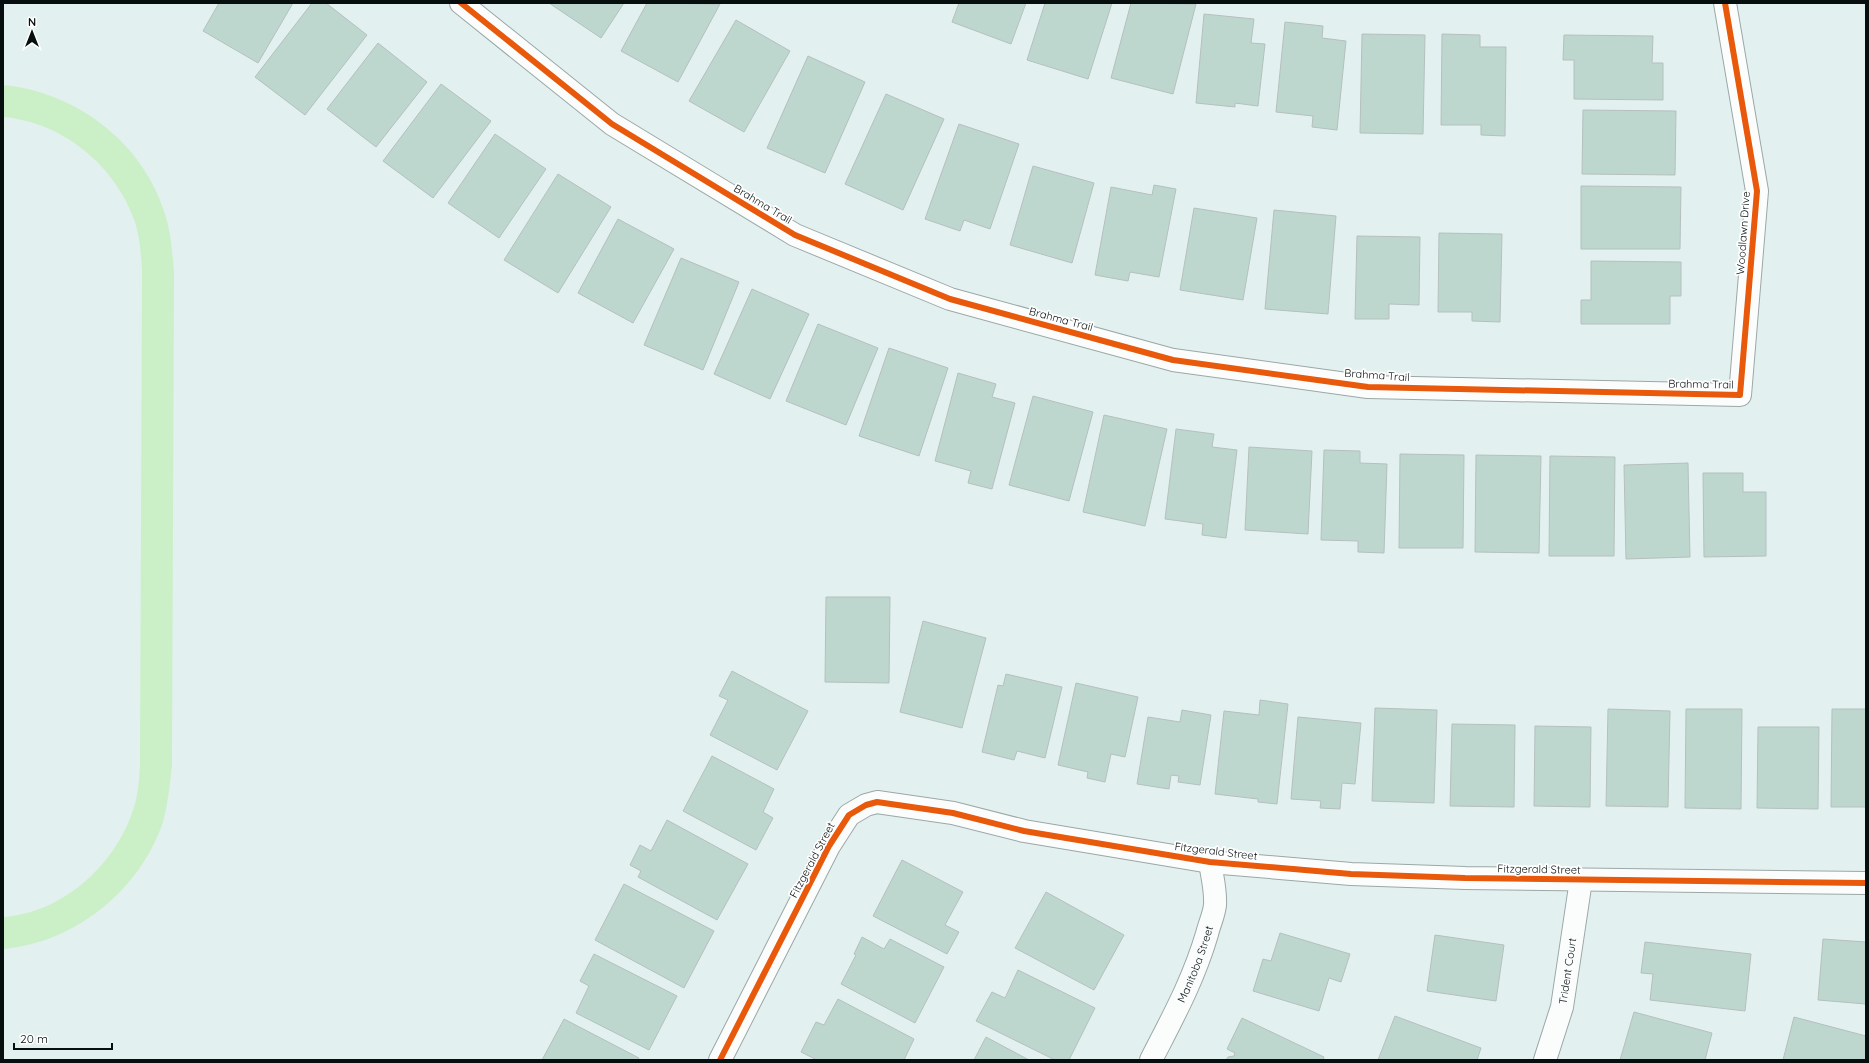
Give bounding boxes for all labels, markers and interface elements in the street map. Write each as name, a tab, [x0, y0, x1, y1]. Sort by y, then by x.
north arrow	[12, 12, 52, 52]
text: N	[28, 15, 36, 29]
street label: Brahma Trail	[731, 181, 795, 227]
street label: Woodlawn Drive	[1733, 191, 1753, 275]
street label: Brahma Trail	[1028, 304, 1094, 334]
street label: Brahma Trail	[1344, 366, 1410, 384]
street label: Brahma Trail	[1668, 376, 1734, 392]
street label: Fitzgerald Street	[786, 820, 838, 900]
street label: Fitzgerald Street	[1174, 839, 1258, 863]
street label: Fitzgerald Street	[1497, 861, 1581, 877]
street label: Manitoba Street	[1174, 924, 1216, 1005]
street label: Trident Court	[1556, 937, 1579, 1005]
scale bar	[14, 1025, 112, 1051]
text: 20 m	[20, 1031, 48, 1046]

